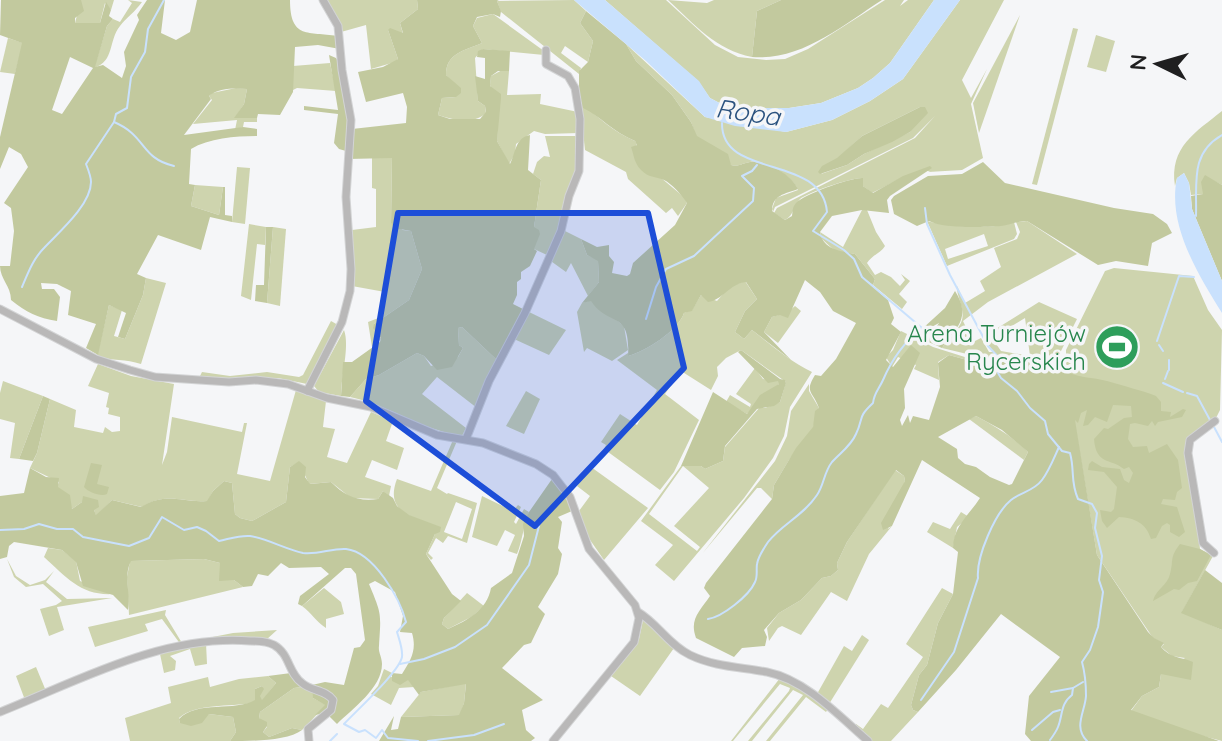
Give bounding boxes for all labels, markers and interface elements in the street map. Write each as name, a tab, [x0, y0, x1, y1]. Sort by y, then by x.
north arrow	[1118, 24, 1198, 104]
text: N	[1123, 53, 1153, 72]
water label: Ropa	[714, 91, 783, 133]
place label: Arena Turniejów Rycerskich	[907, 318, 1086, 376]
sports icon: Arena Turniejów Rycerskich	[1093, 323, 1141, 371]

